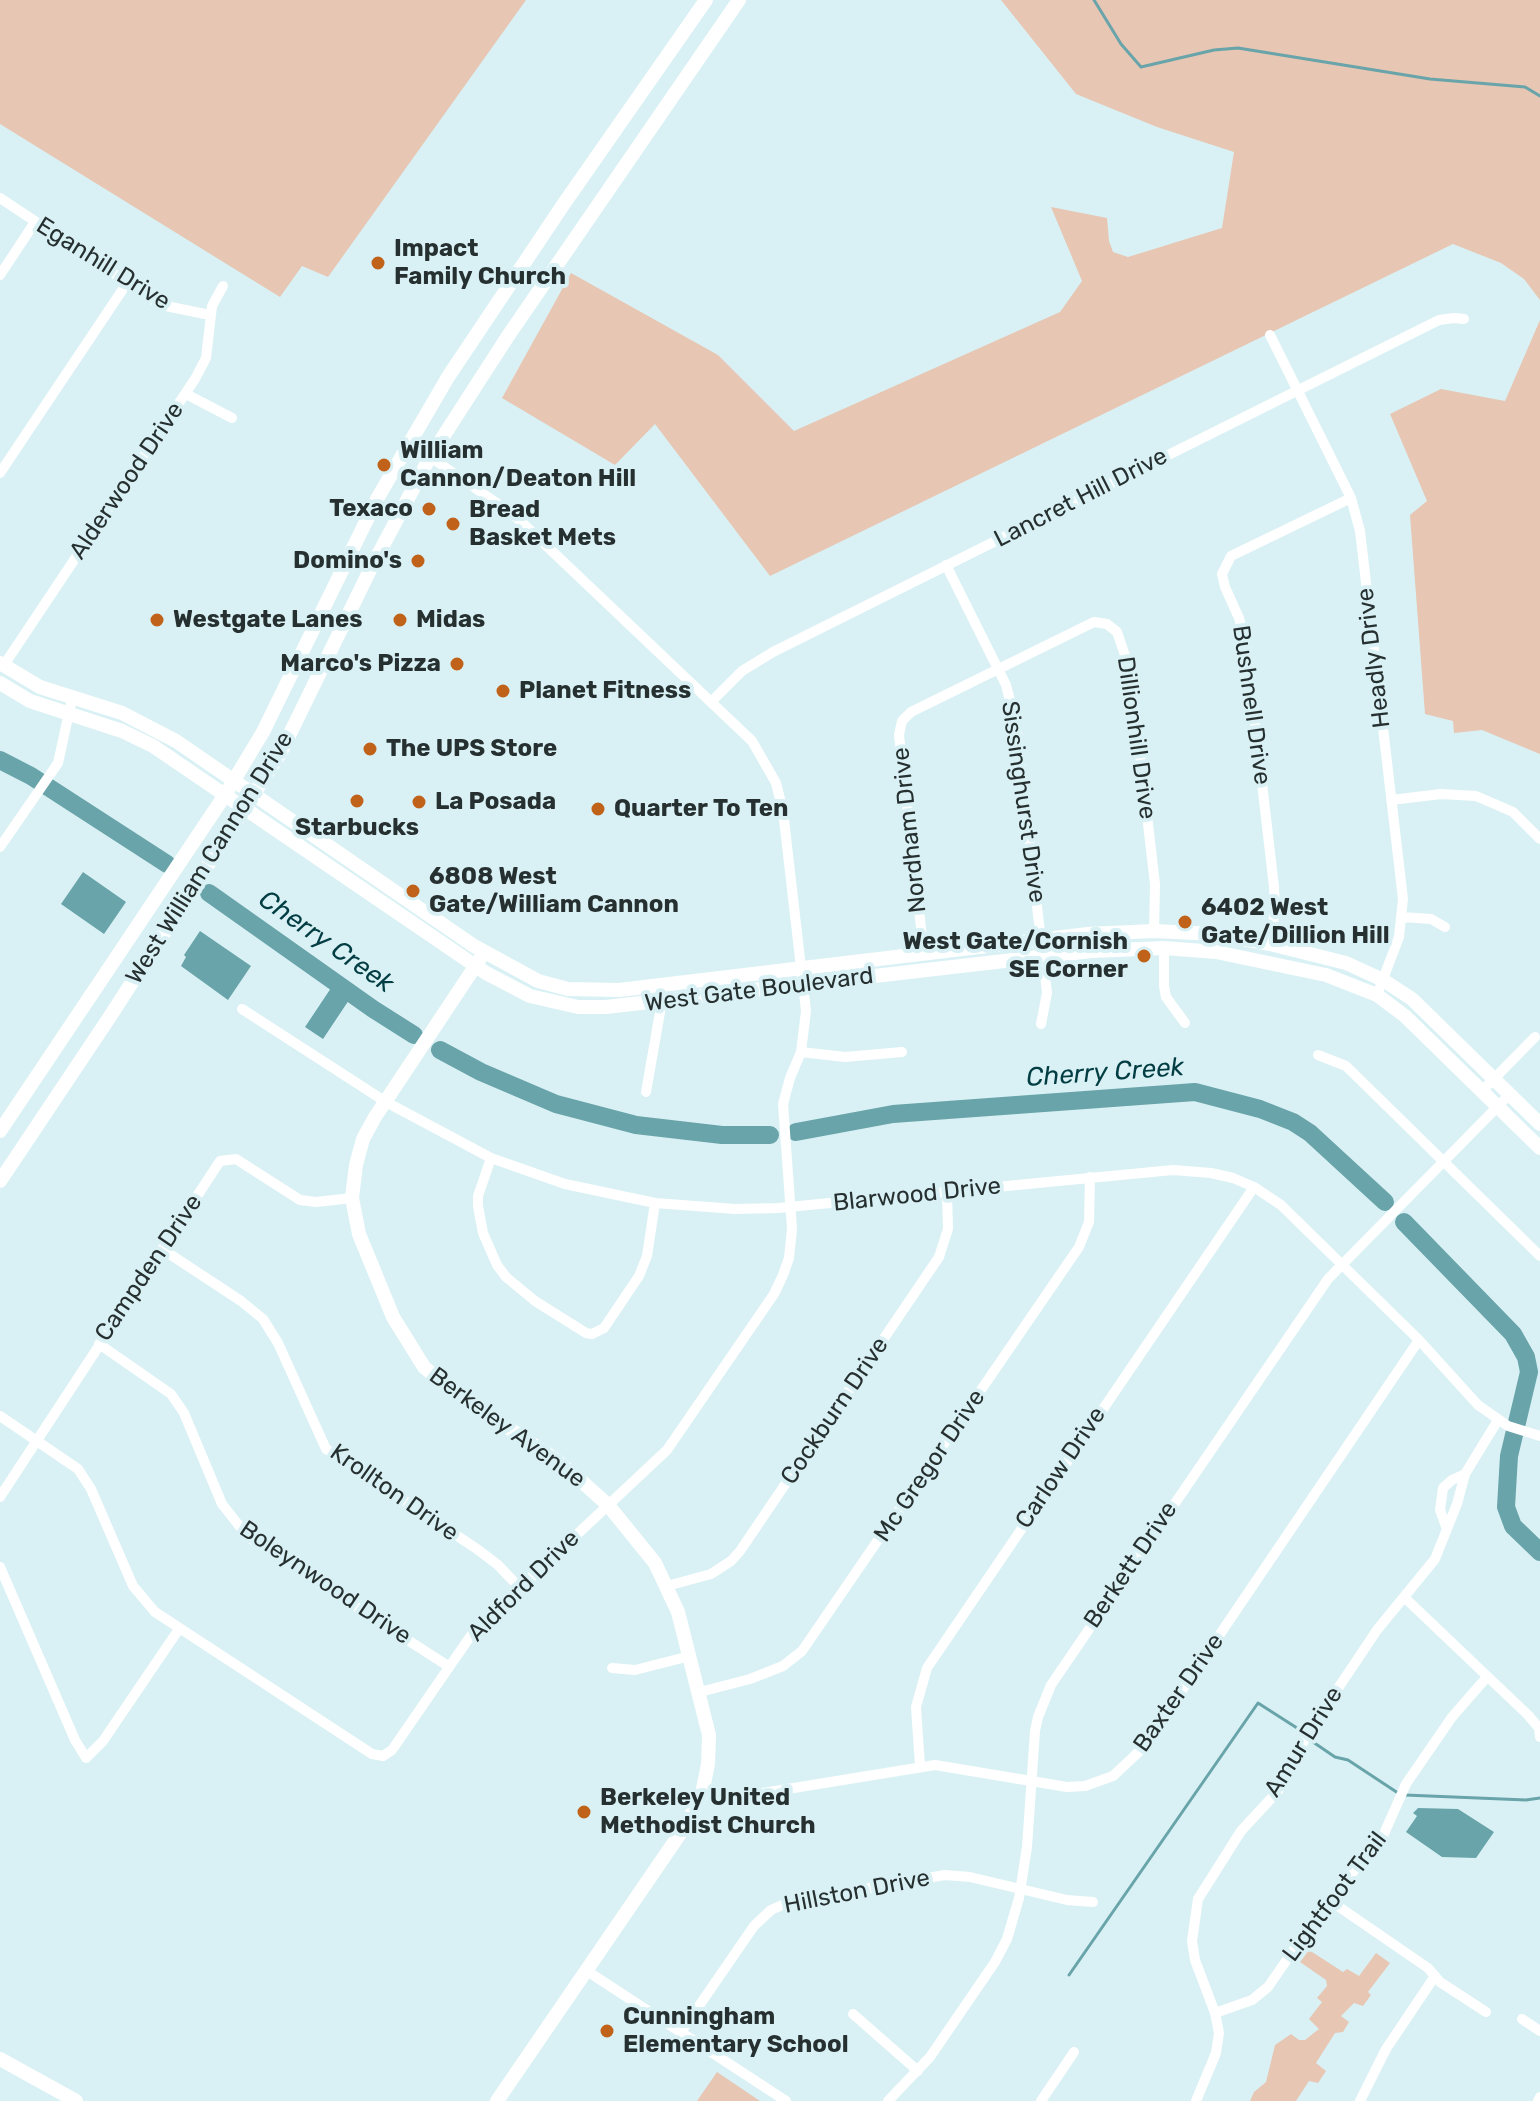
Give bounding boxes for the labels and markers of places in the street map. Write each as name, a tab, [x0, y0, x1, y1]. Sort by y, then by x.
place label: Impact Family Church	[394, 235, 566, 291]
marker: Impact Family Church	[369, 254, 387, 272]
place label: William Cannon/Deaton Hill	[400, 437, 636, 493]
marker: William Cannon/Deaton Hill	[375, 456, 393, 474]
place label: Texaco	[329, 495, 413, 523]
place label: Bread Basket Mets	[469, 496, 616, 552]
marker: Texaco	[420, 500, 438, 518]
marker: Bread Basket Mets	[444, 515, 462, 533]
place label: Domino's	[293, 547, 402, 575]
marker: Domino's	[409, 552, 427, 570]
place label: Westgate Lanes	[173, 606, 362, 634]
place label: Midas	[416, 606, 485, 634]
marker: Westgate Lanes	[148, 611, 166, 629]
marker: Midas	[391, 611, 409, 629]
place label: Marco's Pizza	[280, 650, 441, 678]
marker: Marco's Pizza	[448, 655, 466, 673]
place label: Planet Fitness	[519, 677, 691, 705]
marker: Planet Fitness	[494, 682, 512, 700]
place label: The UPS Store	[386, 735, 557, 763]
marker: The UPS Store	[361, 740, 379, 758]
place label: La Posada	[435, 788, 556, 816]
marker: Starbucks	[348, 792, 366, 810]
marker: La Posada	[410, 793, 428, 811]
place label: Quarter To Ten	[614, 795, 788, 823]
marker: Quarter To Ten	[589, 800, 607, 818]
place label: Starbucks	[295, 814, 419, 842]
place label: 6808 West Gate/William Cannon	[429, 863, 679, 919]
marker: 6808 West Gate/William Cannon	[404, 882, 422, 900]
place label: 6402 West Gate/Dillion Hill	[1201, 894, 1390, 950]
marker: 6402 West Gate/Dillion Hill	[1176, 913, 1194, 931]
place label: West Gate/Cornish SE Corner	[903, 928, 1128, 984]
marker: West Gate/Cornish SE Corner	[1135, 947, 1153, 965]
place label: Berkeley United Methodist Church	[600, 1784, 815, 1840]
marker: Berkeley United Methodist Church	[575, 1803, 593, 1821]
place label: Cunningham Elementary School	[623, 2003, 849, 2059]
marker: Cunningham Elementary School	[598, 2022, 616, 2040]

